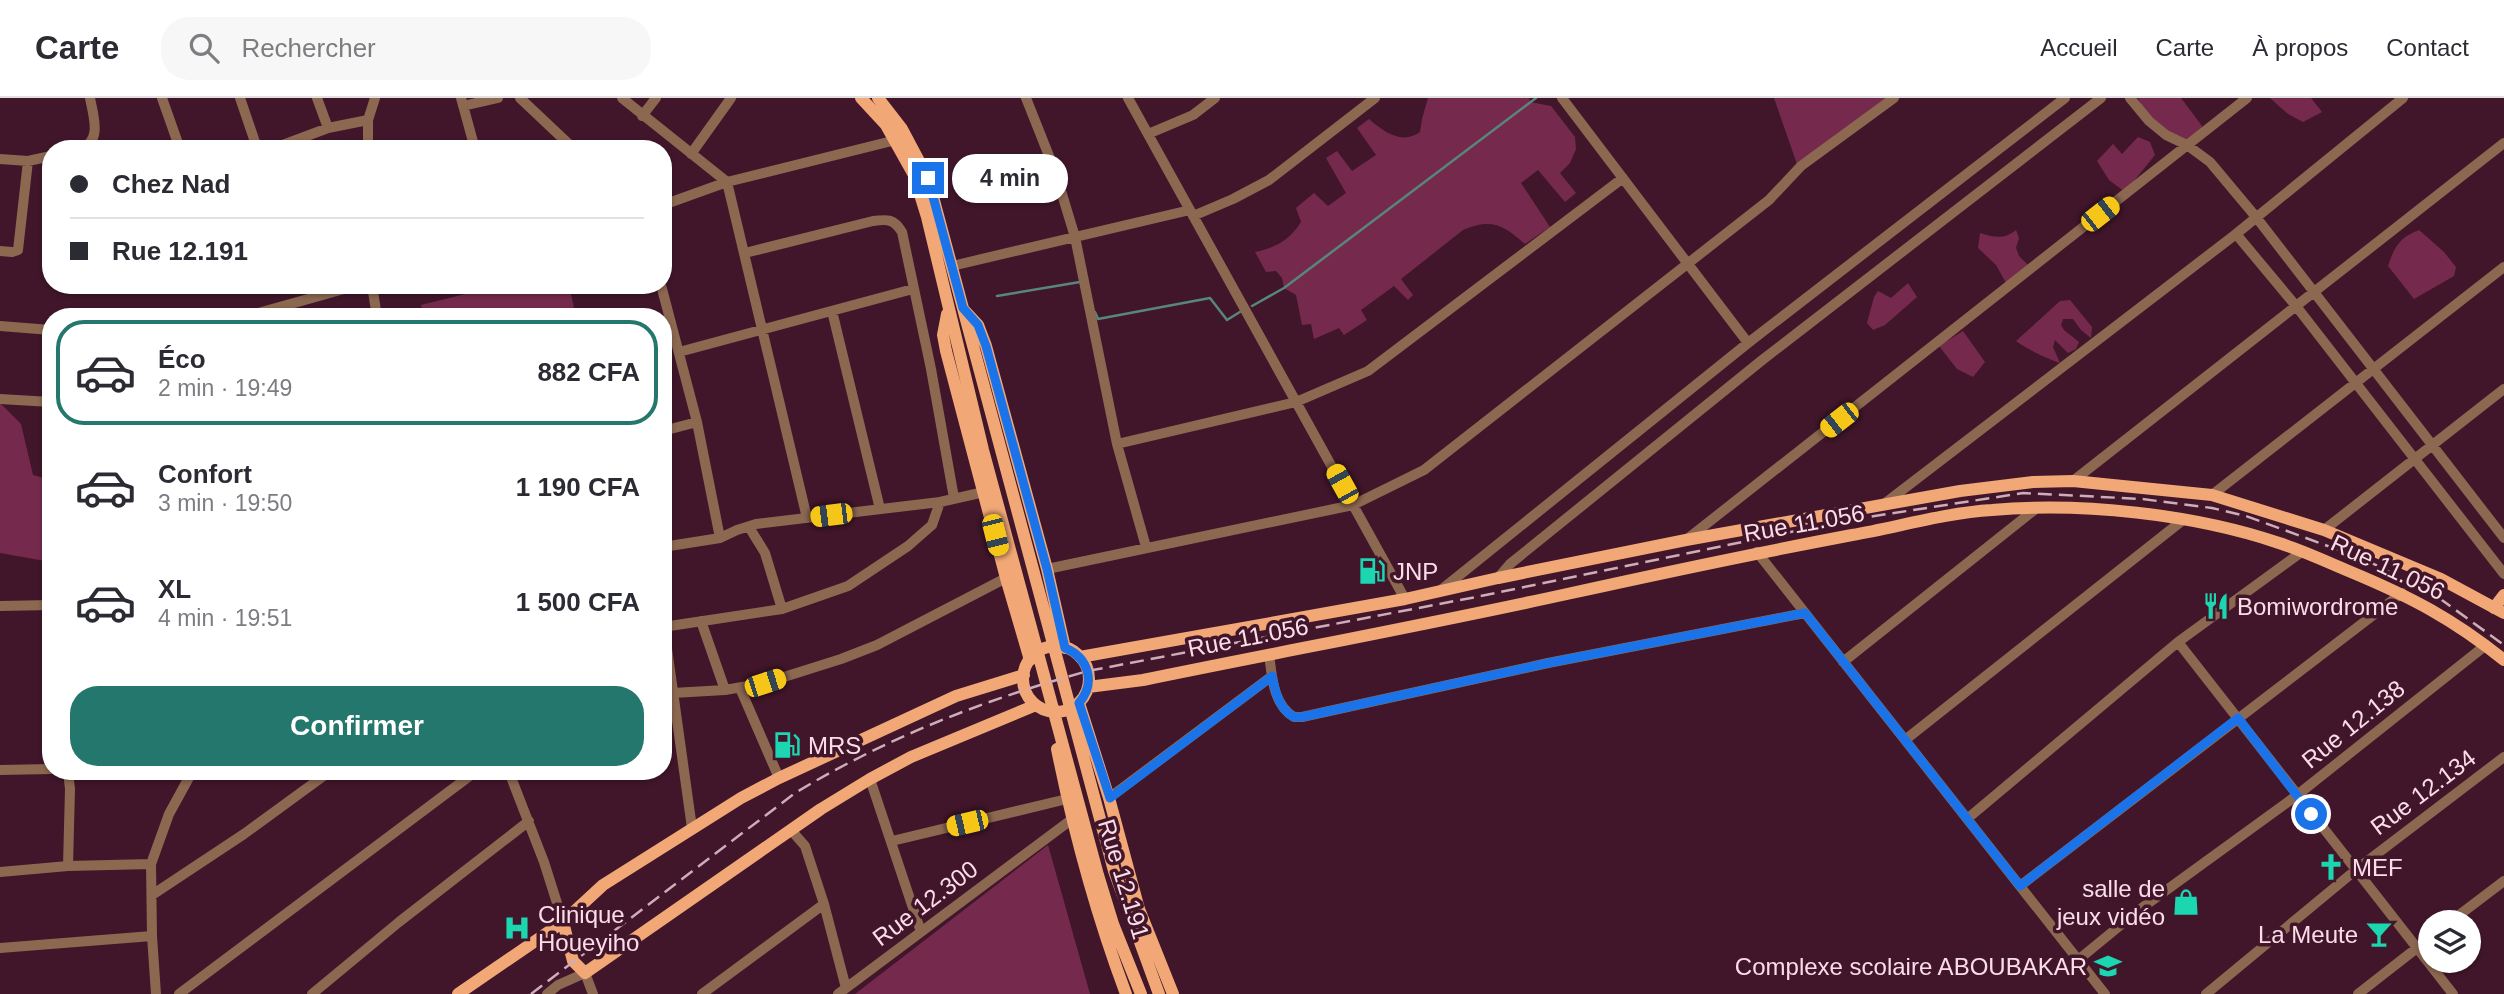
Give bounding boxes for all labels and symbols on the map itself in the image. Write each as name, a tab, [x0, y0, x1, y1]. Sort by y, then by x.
callout: 4 min	[953, 154, 1068, 202]
route end	[912, 162, 944, 194]
car	[2077, 193, 2124, 235]
car	[1816, 399, 1863, 441]
car	[1323, 461, 1362, 507]
street label: Rue 11.056	[1741, 499, 1867, 547]
car	[809, 502, 854, 528]
car	[980, 512, 1011, 558]
street label: Rue 11.056	[2327, 529, 2449, 605]
fuel station icon: JNP	[1357, 556, 1387, 586]
place label: JNP	[1393, 558, 1438, 585]
restaurant icon: Bomiwordrome	[2201, 591, 2231, 621]
place label: Bomiwordrome	[2237, 593, 2398, 620]
street label: Rue 11.056	[1185, 612, 1311, 662]
car	[742, 667, 789, 699]
street label: Rue 12.138	[2296, 674, 2410, 774]
fuel station icon: MRS	[772, 730, 802, 760]
place label: MRS	[808, 732, 861, 759]
street label: Rue 12.134	[2365, 744, 2481, 840]
route start	[2295, 798, 2327, 830]
car	[945, 808, 990, 838]
street label: Rue 12.191	[1093, 816, 1155, 942]
church icon: MEF	[2316, 852, 2346, 882]
place label: MEF	[2352, 854, 2403, 881]
street label: Rue 12.300	[867, 855, 983, 951]
place label: salle de jeux vidéo	[2056, 875, 2165, 930]
shop icon: salle de jeux vidéo	[2171, 887, 2201, 917]
place label: Clinique Houeyiho	[538, 901, 639, 956]
hospital icon: Clinique Houeyiho	[502, 913, 532, 943]
bar icon: La Meute	[2364, 919, 2394, 949]
place label: La Meute	[2258, 921, 2358, 948]
school or university icon: Complexe scolaire ABOUBAKAR	[2093, 951, 2123, 981]
place label: Complexe scolaire ABOUBAKAR	[1735, 953, 2087, 980]

